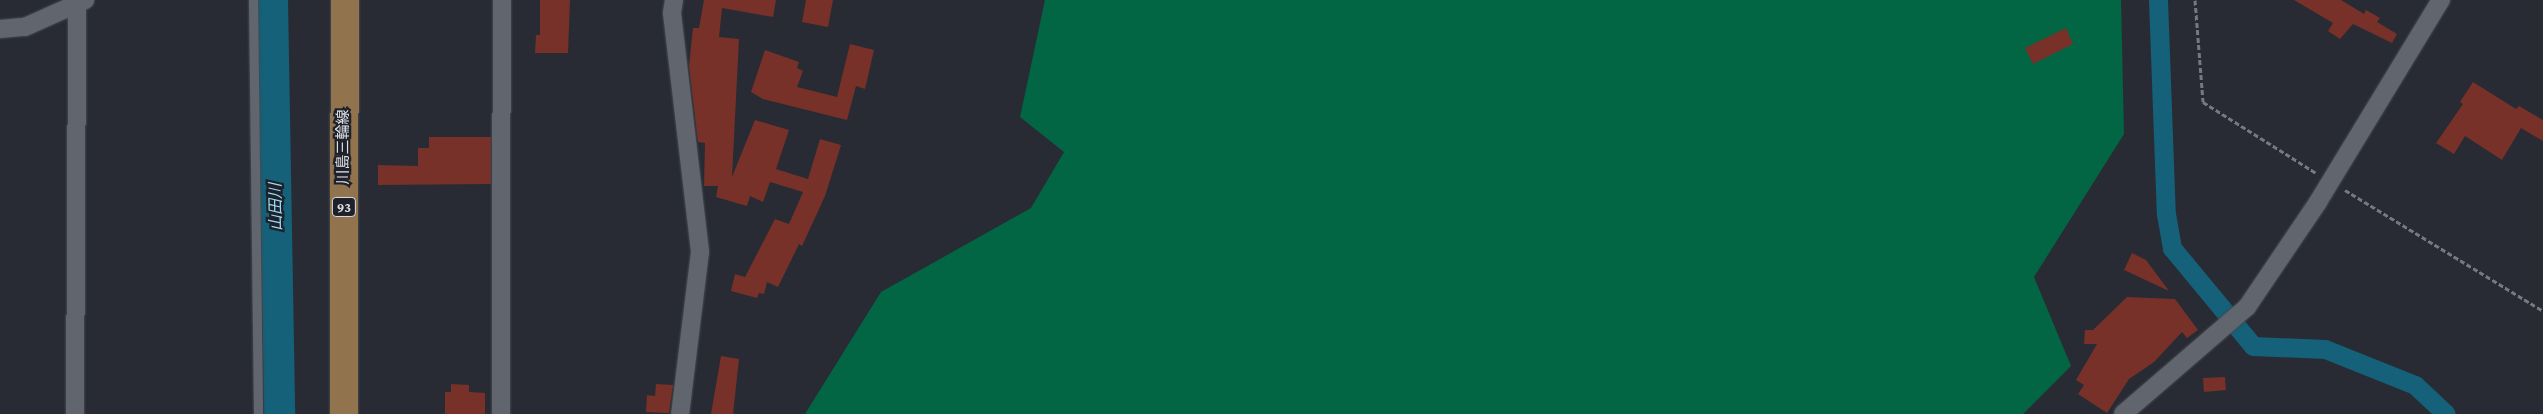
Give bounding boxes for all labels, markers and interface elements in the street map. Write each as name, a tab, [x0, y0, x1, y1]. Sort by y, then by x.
street label: 川島三輪線	[335, 110, 353, 184]
water label: 山田川	[266, 183, 286, 231]
road number: 93	[332, 196, 356, 218]

